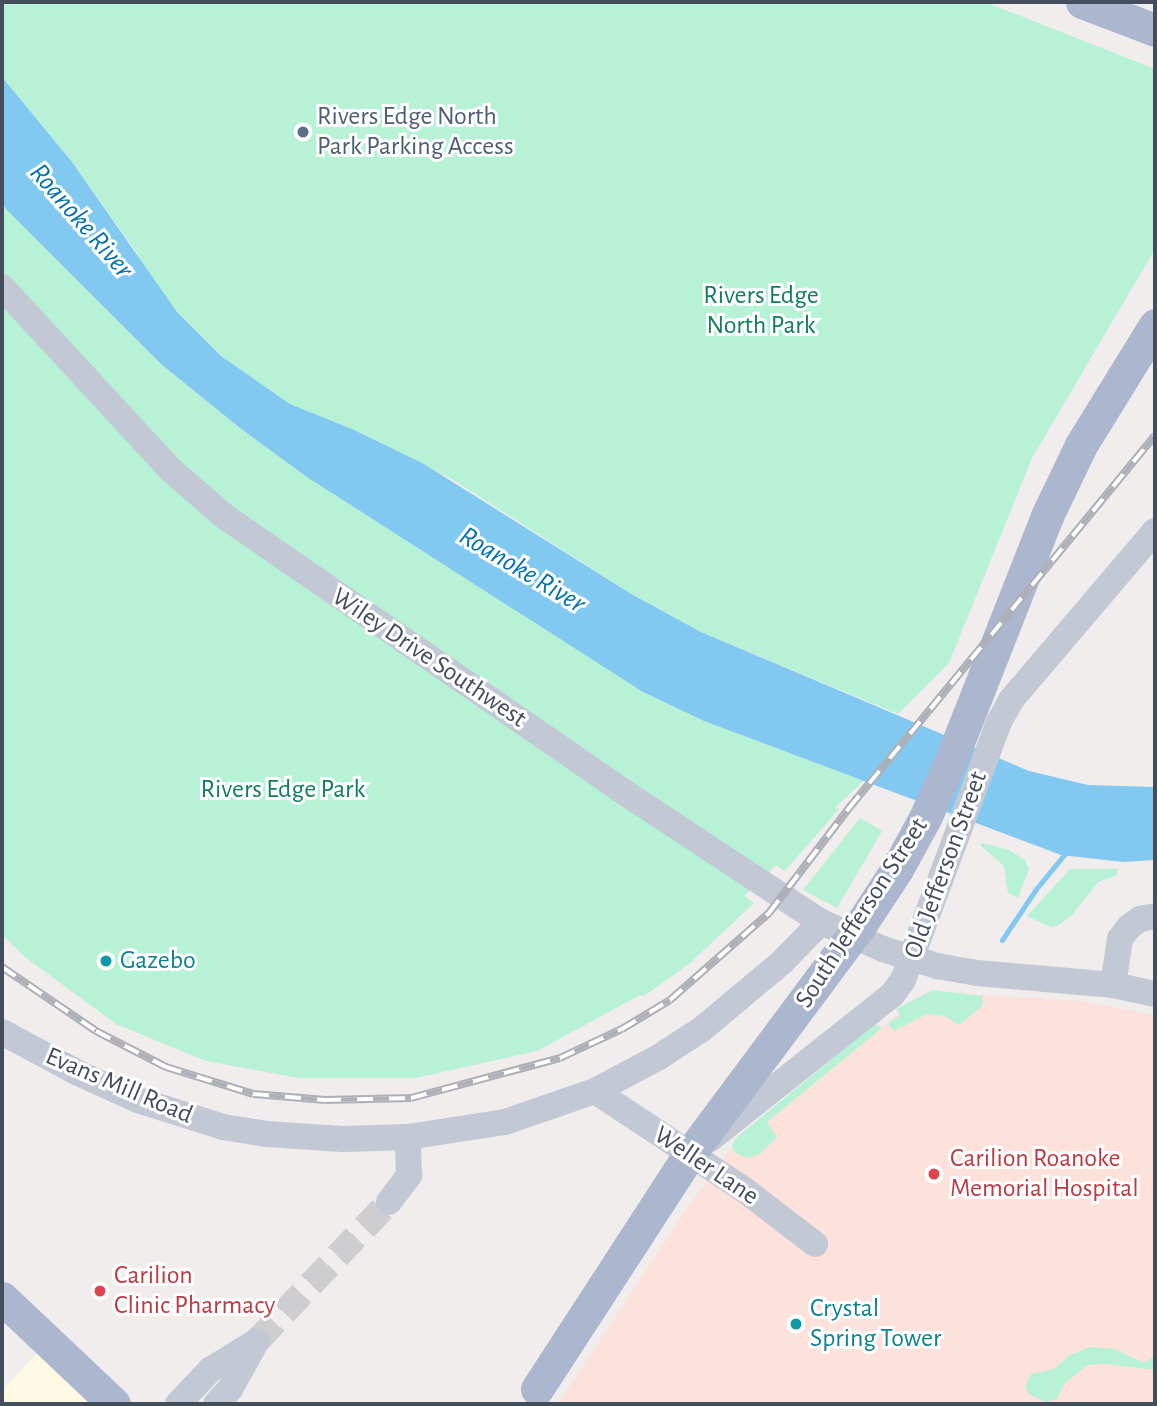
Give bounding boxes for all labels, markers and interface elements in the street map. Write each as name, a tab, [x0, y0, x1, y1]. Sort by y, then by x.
place label: Rivers Edge North Park Parking Access	[317, 101, 514, 162]
marker: Rivers Edge North Park Parking Access	[295, 124, 311, 140]
water label: Roanoke River	[22, 157, 140, 285]
park label: Rivers Edge North Park	[703, 280, 819, 342]
water label: Roanoke River	[453, 519, 591, 621]
street label: Wiley Drive Southwest	[326, 581, 532, 735]
street label: Old Jefferson Street	[898, 767, 994, 963]
park label: Rivers Edge Park	[201, 774, 365, 806]
street label: South Jefferson Street	[789, 812, 935, 1014]
place label: Gazebo	[120, 945, 196, 977]
marker: Gazebo	[98, 953, 114, 969]
street label: Evans Mill Road	[41, 1041, 197, 1131]
street label: Weller Lane	[648, 1120, 764, 1212]
place label: Carilion Roanoke Memorial Hospital	[950, 1143, 1139, 1204]
marker: Carilion Roanoke Memorial Hospital	[924, 1164, 944, 1184]
place label: Carilion Clinic Pharmacy	[114, 1260, 275, 1322]
marker: Carilion Clinic Pharmacy	[92, 1283, 108, 1299]
place label: Crystal Spring Tower	[810, 1293, 941, 1354]
marker: Crystal Spring Tower	[788, 1316, 804, 1332]

